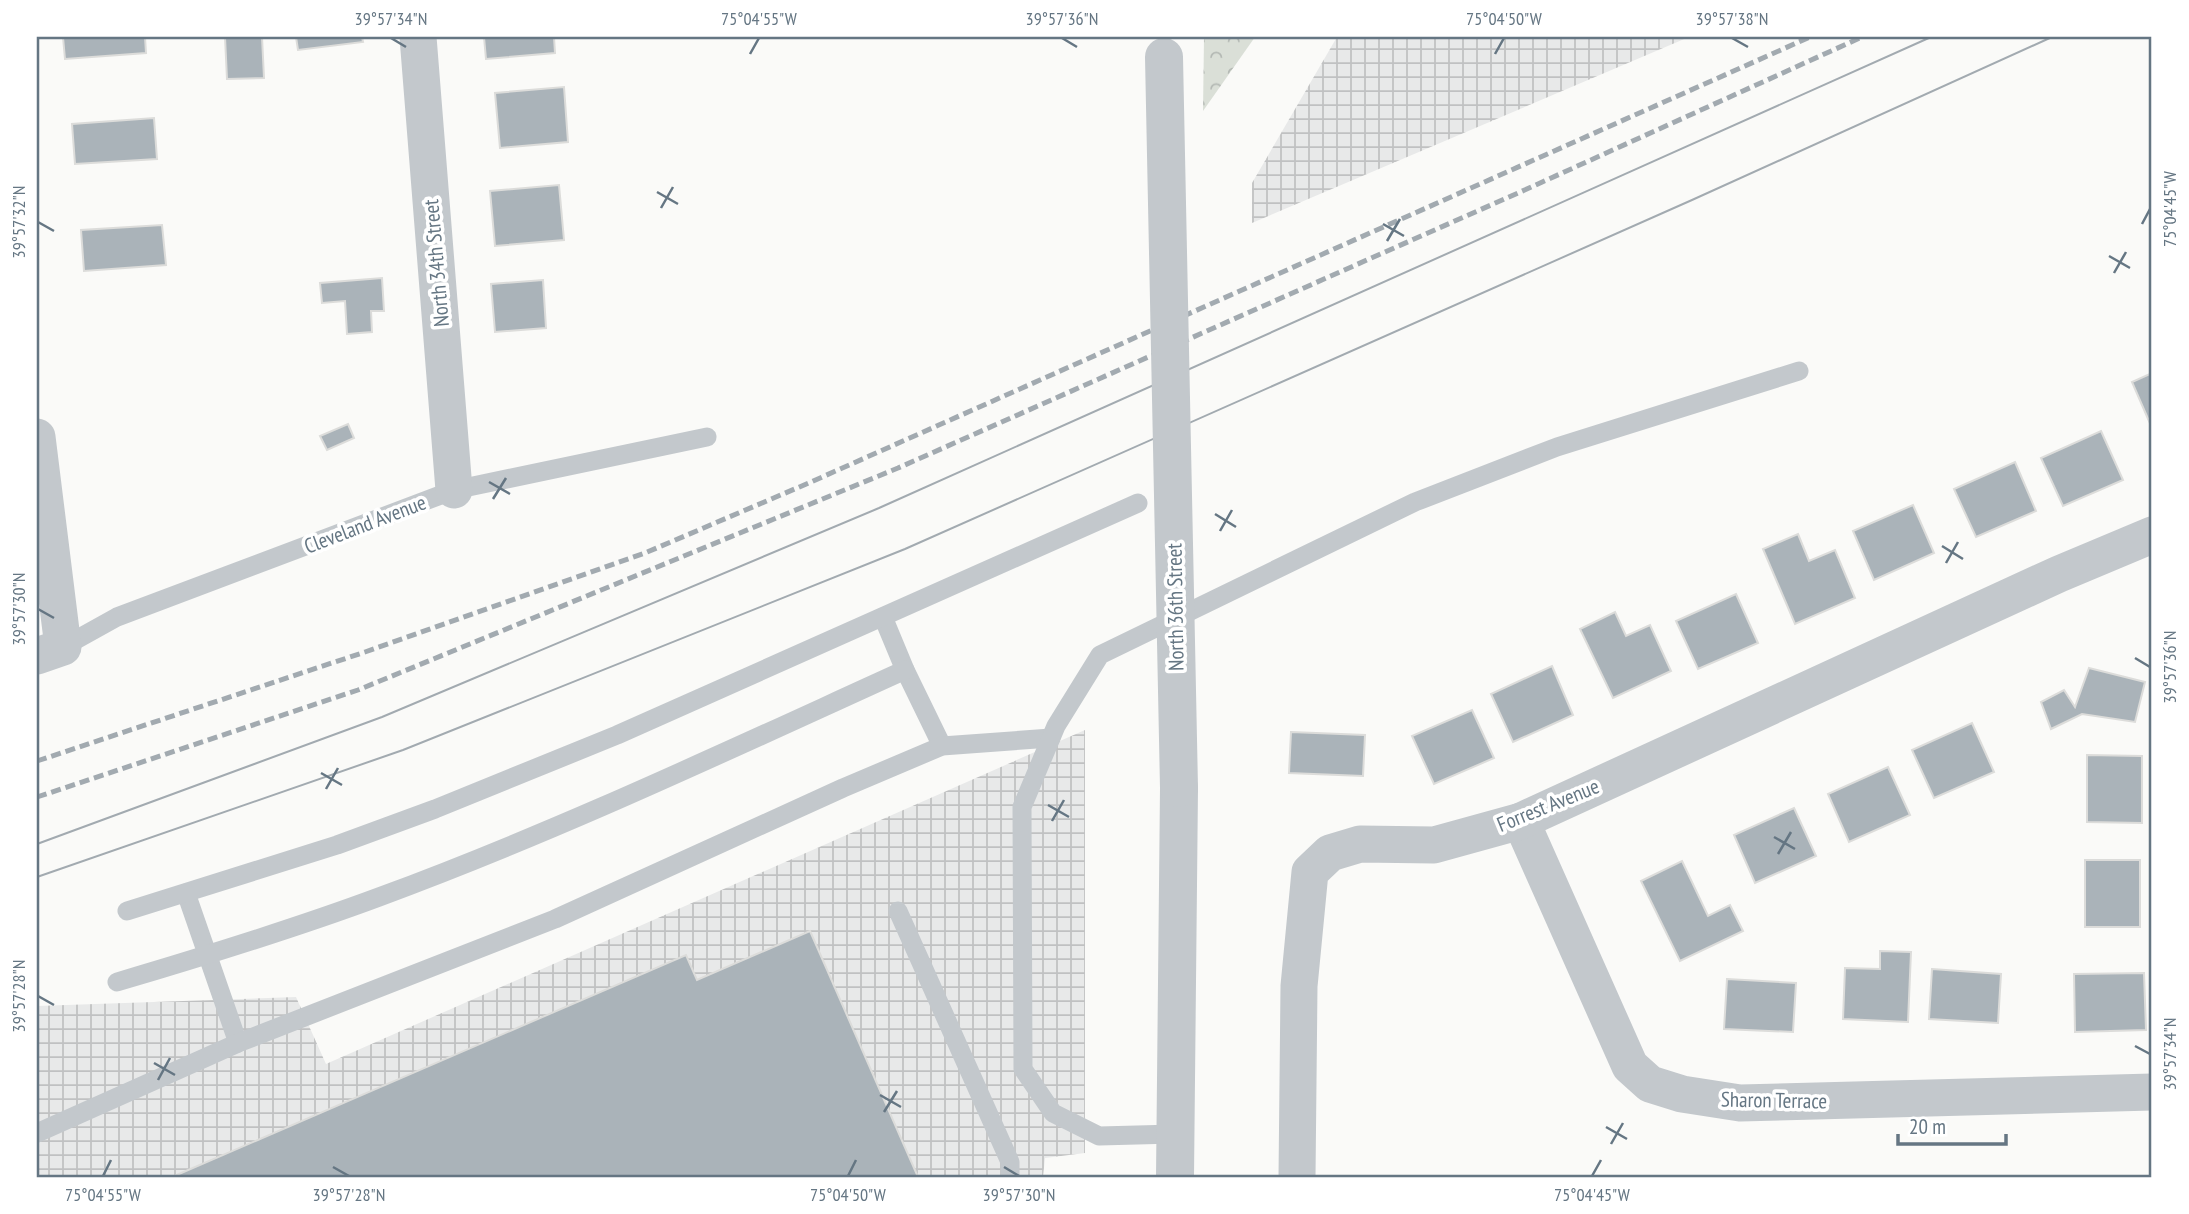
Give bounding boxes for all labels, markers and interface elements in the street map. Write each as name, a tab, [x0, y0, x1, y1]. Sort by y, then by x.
text: 39°57'34"N	[355, 7, 427, 30]
text: 75°04'55"W	[721, 7, 797, 30]
text: 39°57'36"N	[1026, 7, 1098, 30]
text: 75°04'50"W	[1466, 7, 1542, 30]
text: 39°57'38"N	[1696, 7, 1768, 30]
text: 75°04'45"W	[2158, 171, 2181, 247]
text: 39°57'32"N	[7, 186, 30, 258]
street label: North 34th Street	[417, 198, 455, 328]
street label: Cleveland Avenue	[300, 488, 430, 560]
street label: North 36th Street	[1160, 543, 1190, 671]
text: 39°57'30"N	[7, 573, 30, 645]
text: 39°57'36"N	[2158, 631, 2181, 703]
street label: Forrest Avenue	[1493, 772, 1603, 838]
text: 39°57'28"N	[7, 960, 30, 1032]
text: 39°57'34"N	[2158, 1018, 2181, 1090]
street label: Sharon Terrace	[1721, 1086, 1827, 1114]
scale bar	[1898, 1102, 2007, 1146]
text: 20 m	[1909, 1113, 1946, 1140]
text: 75°04'55"W	[65, 1183, 141, 1206]
text: 39°57'28"N	[313, 1183, 385, 1206]
text: 75°04'50"W	[810, 1183, 886, 1206]
text: 39°57'30"N	[983, 1183, 1055, 1206]
text: 75°04'45"W	[1554, 1183, 1630, 1206]

